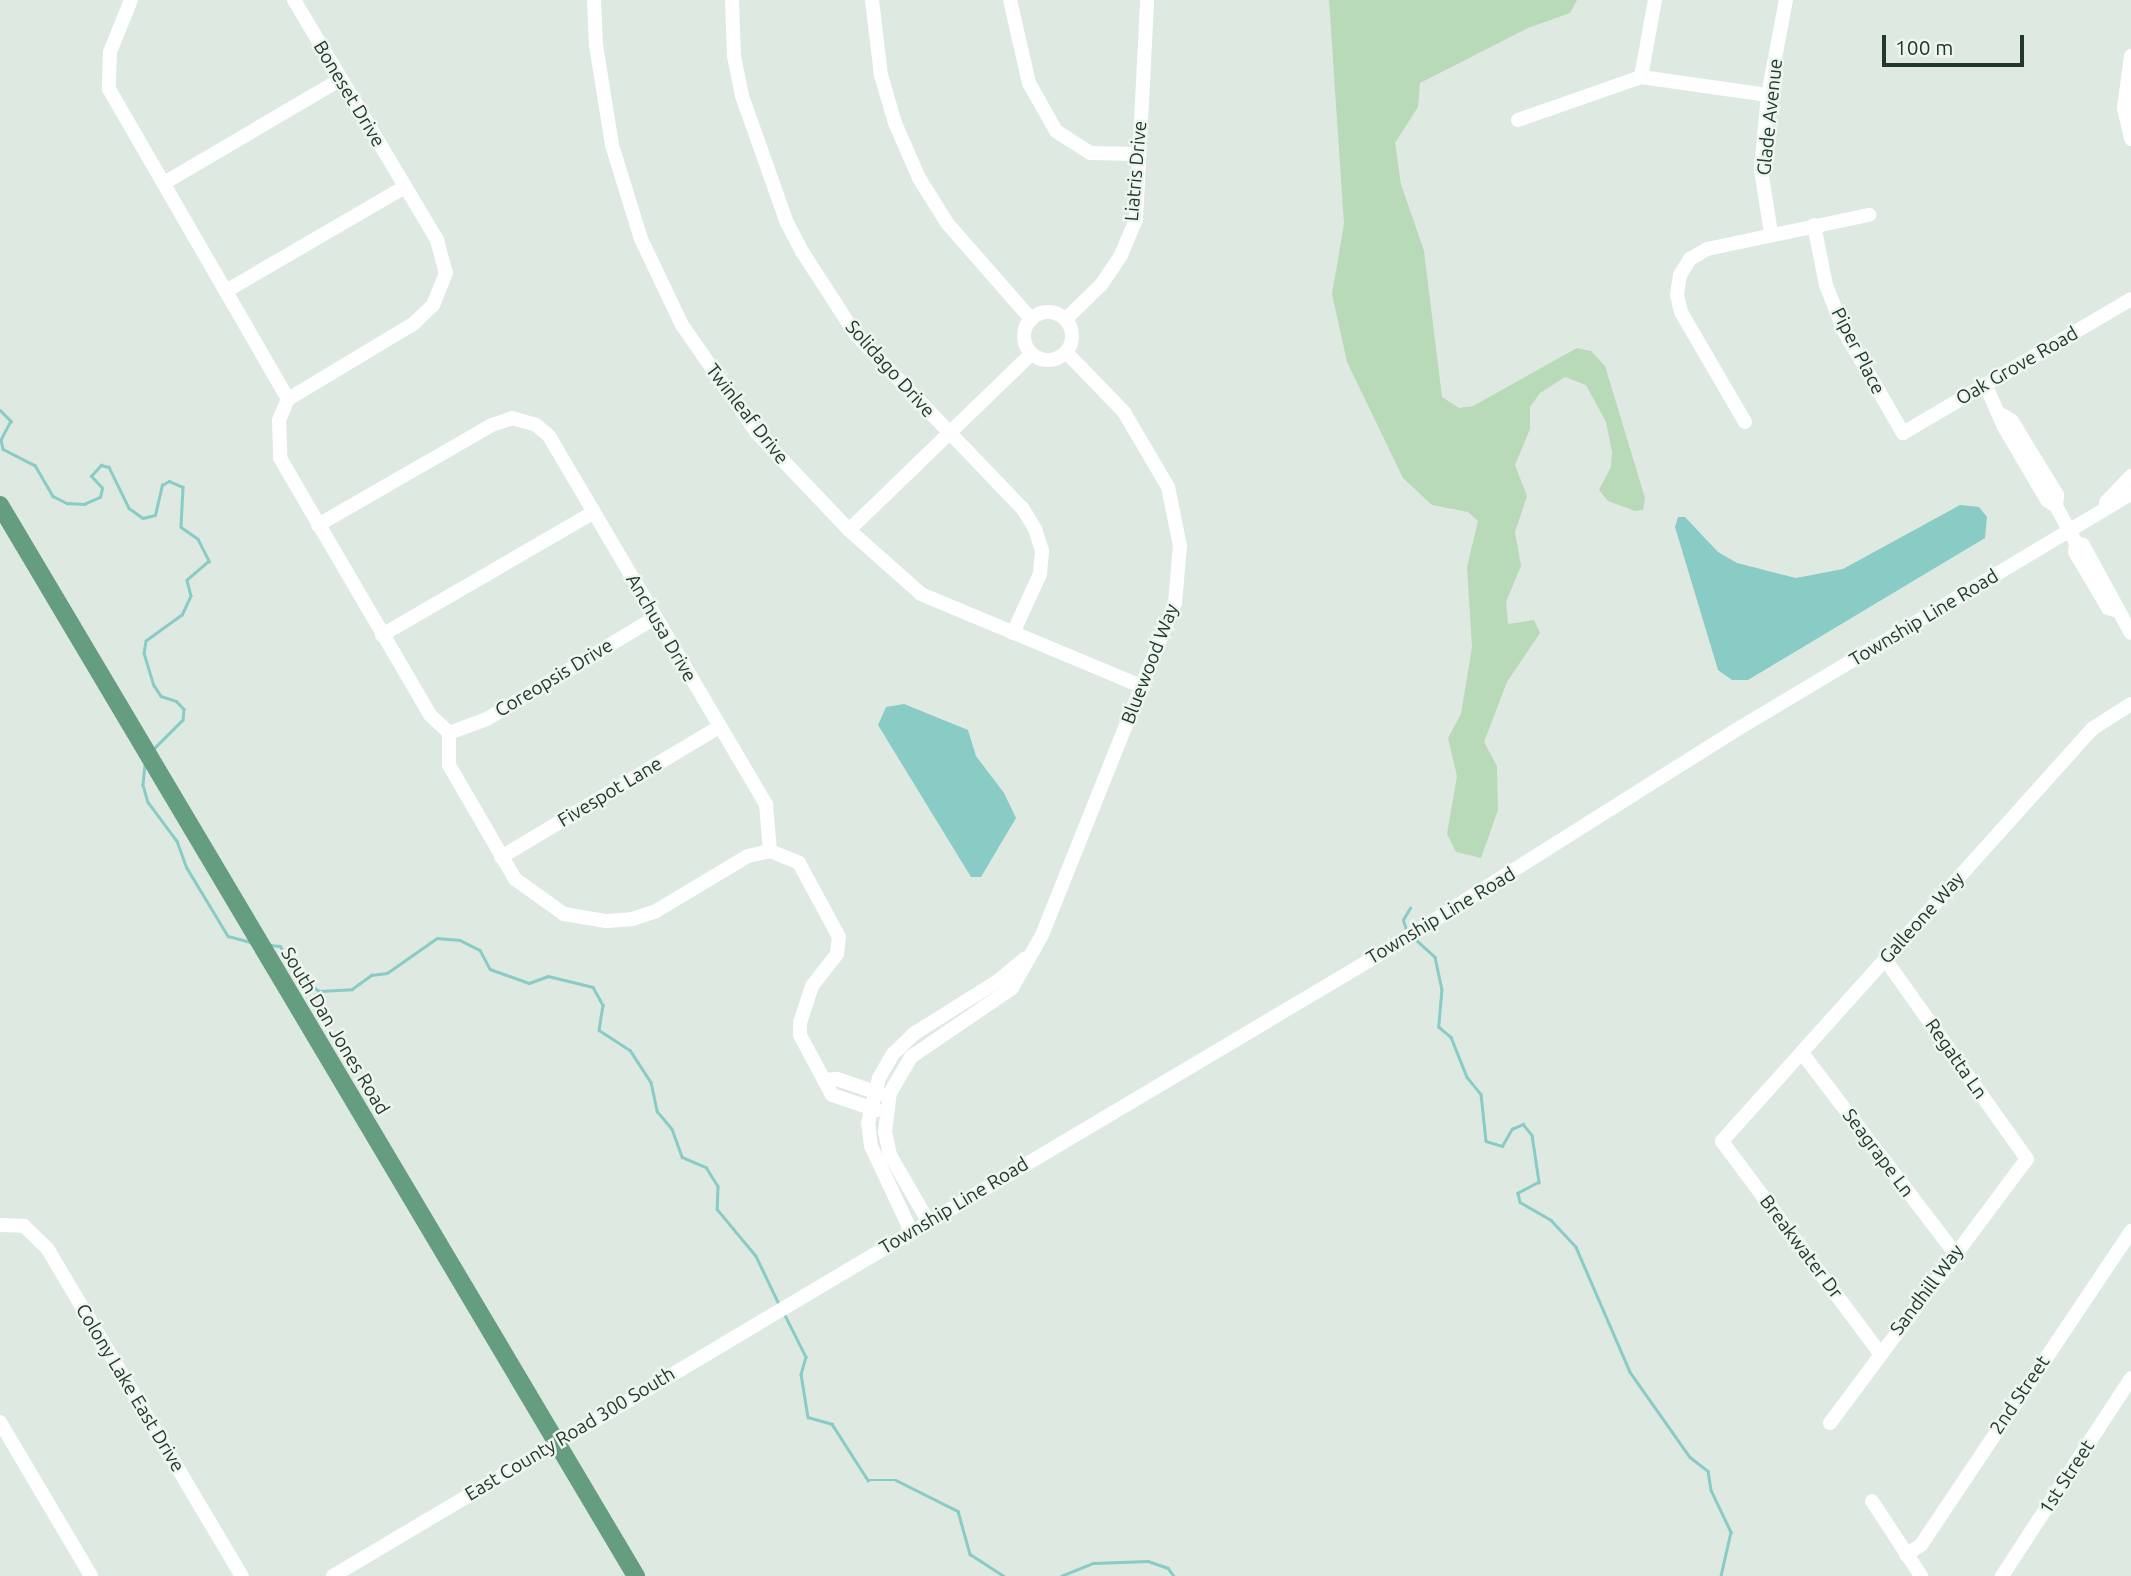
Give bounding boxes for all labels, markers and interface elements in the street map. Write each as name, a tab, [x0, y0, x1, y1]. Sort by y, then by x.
scale bar	[1886, 21, 2028, 65]
text: 100 m	[1895, 35, 1953, 59]
street label: Boneset Drive	[308, 37, 390, 151]
street label: Glade Avenue	[1753, 57, 1787, 177]
street label: Liatris Drive	[1120, 120, 1152, 222]
street label: Piper Place	[1826, 304, 1890, 398]
street label: Solidago Drive	[840, 316, 940, 422]
street label: Oak Grove Road	[1952, 322, 2082, 410]
street label: Twinleaf Drive	[701, 359, 793, 469]
street label: Township Line Road	[1846, 565, 2002, 671]
street label: Anchusa Drive	[621, 570, 701, 686]
street label: Bluewood Way	[1117, 601, 1183, 727]
street label: Coreopsis Drive	[491, 634, 617, 722]
street label: Fivespot Lane	[554, 752, 666, 832]
street label: Township Line Road	[1363, 863, 1519, 969]
street label: Galleone Way	[1875, 867, 1969, 969]
street label: South Dan Jones Road	[276, 943, 394, 1119]
street label: Regatta Ln	[1920, 1015, 1992, 1103]
street label: Seagrape Ln	[1837, 1104, 1919, 1202]
street label: Township Line Road	[876, 1153, 1032, 1259]
street label: Breakwater Dr	[1755, 1191, 1847, 1303]
street label: Sandhill Way	[1886, 1240, 1968, 1340]
street label: Colony Lake East Drive	[71, 1300, 189, 1476]
street label: 2nd Street	[1985, 1351, 2055, 1439]
street label: East County Road 300 South	[461, 1362, 679, 1506]
street label: 1st Street	[2035, 1436, 2099, 1518]

